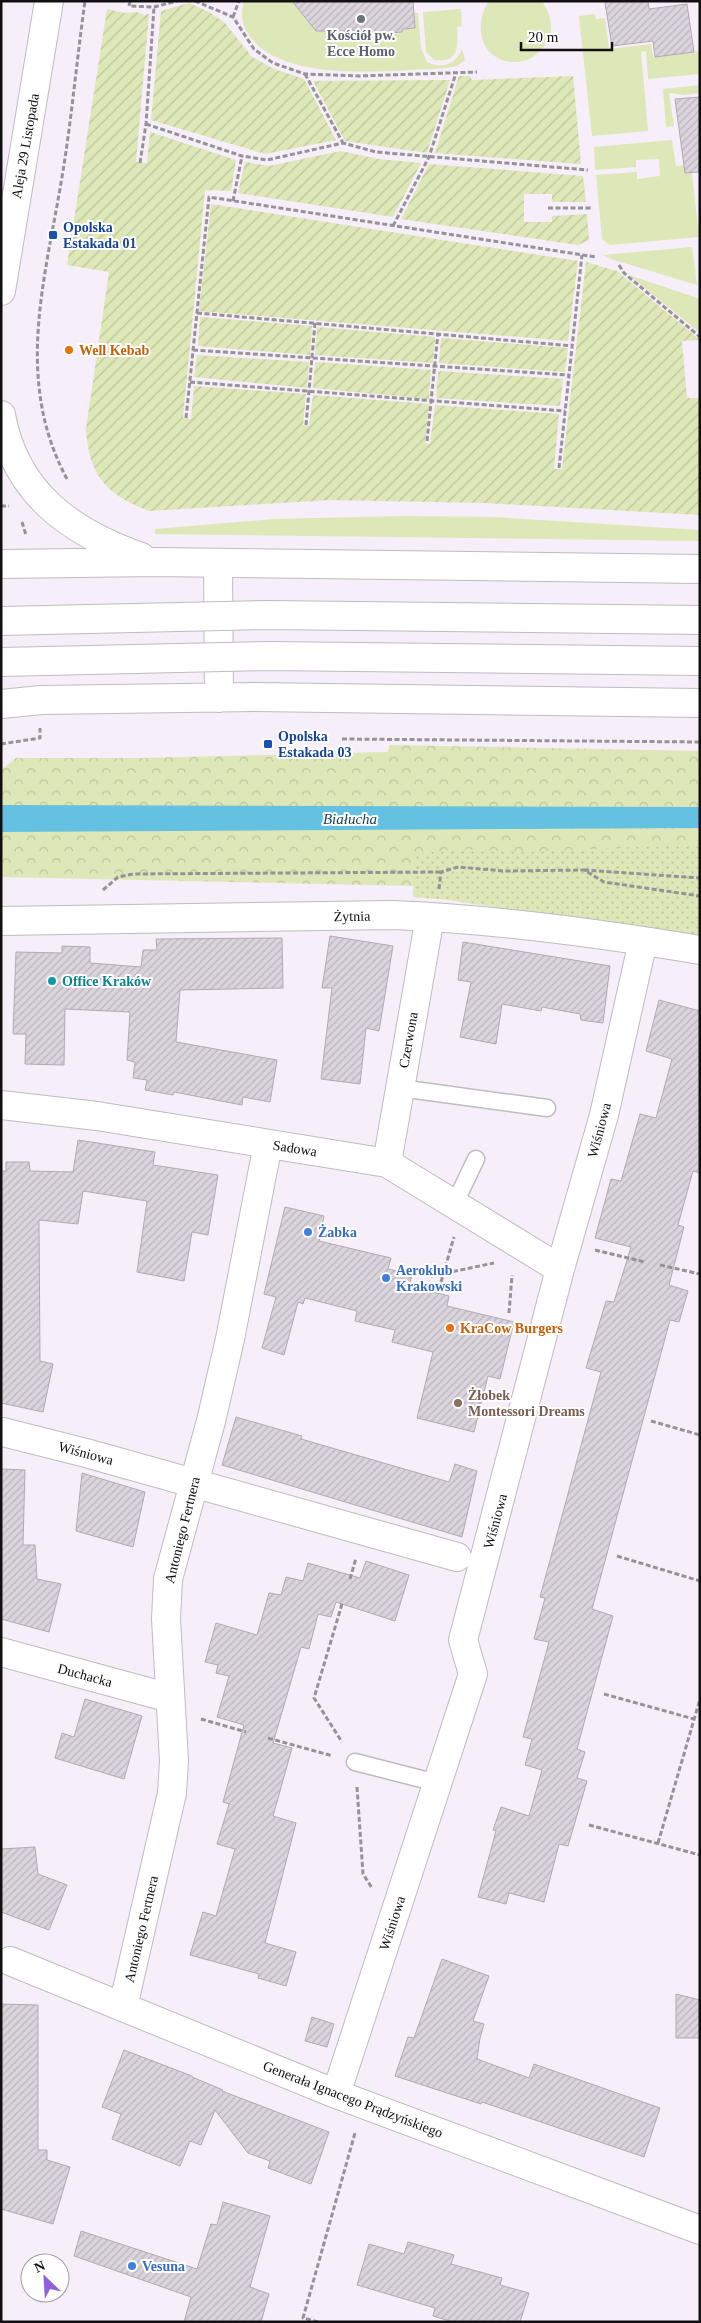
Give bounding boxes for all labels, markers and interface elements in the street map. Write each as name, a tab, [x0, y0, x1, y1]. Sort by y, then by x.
marker: Kościół pw. Ecce Homo	[355, 13, 367, 25]
scale bar	[521, 20, 612, 52]
place label: Kościół pw. Ecce Homo	[327, 28, 395, 59]
text: 20 m	[528, 29, 559, 45]
street label: Aleja 29 Listopada	[9, 92, 42, 200]
place label: Opolska Estakada 01	[63, 220, 137, 251]
marker: Opolska Estakada 01	[47, 229, 59, 241]
place label: Well Kebab	[79, 343, 150, 358]
marker: Well Kebab	[63, 344, 75, 356]
place label: Opolska Estakada 03	[278, 729, 352, 760]
marker: Opolska Estakada 03	[262, 738, 274, 750]
water label: Białucha	[323, 811, 377, 827]
street label: Żytnia	[334, 909, 371, 924]
place label: Office Kraków	[62, 974, 152, 989]
marker: Office Kraków	[46, 975, 58, 987]
street label: Czerwona	[396, 1010, 421, 1069]
street label: Wiśniowa	[585, 1100, 614, 1159]
street label: Sadowa	[272, 1138, 319, 1159]
place label: Żabka	[318, 1224, 357, 1240]
marker: Żabka	[302, 1226, 314, 1238]
place label: Aeroklub Krakowski	[396, 1263, 462, 1294]
marker: Aeroklub Krakowski	[380, 1272, 392, 1284]
place label: KraCow Burgers	[460, 1321, 564, 1336]
marker: KraCow Burgers	[444, 1322, 456, 1334]
place label: Żłobek Montessori Dreams	[468, 1387, 585, 1419]
marker: Żłobek Montessori Dreams	[452, 1397, 464, 1409]
street label: Wiśniowa	[57, 1439, 116, 1468]
street label: Antoniego Fertnera	[162, 1475, 203, 1585]
street label: Wiśniowa	[481, 1491, 510, 1550]
street label: Duchacka	[56, 1661, 115, 1690]
street label: Antoniego Fertnera	[122, 1873, 161, 1984]
street label: Wiśniowa	[377, 1893, 409, 1952]
street label: Generała Ignacego Prądzyńskiego	[261, 2058, 445, 2141]
north arrow	[20, 2253, 70, 2303]
text: N	[32, 2258, 47, 2276]
place label: Vesuna	[142, 2259, 185, 2274]
marker: Vesuna	[126, 2260, 138, 2272]

